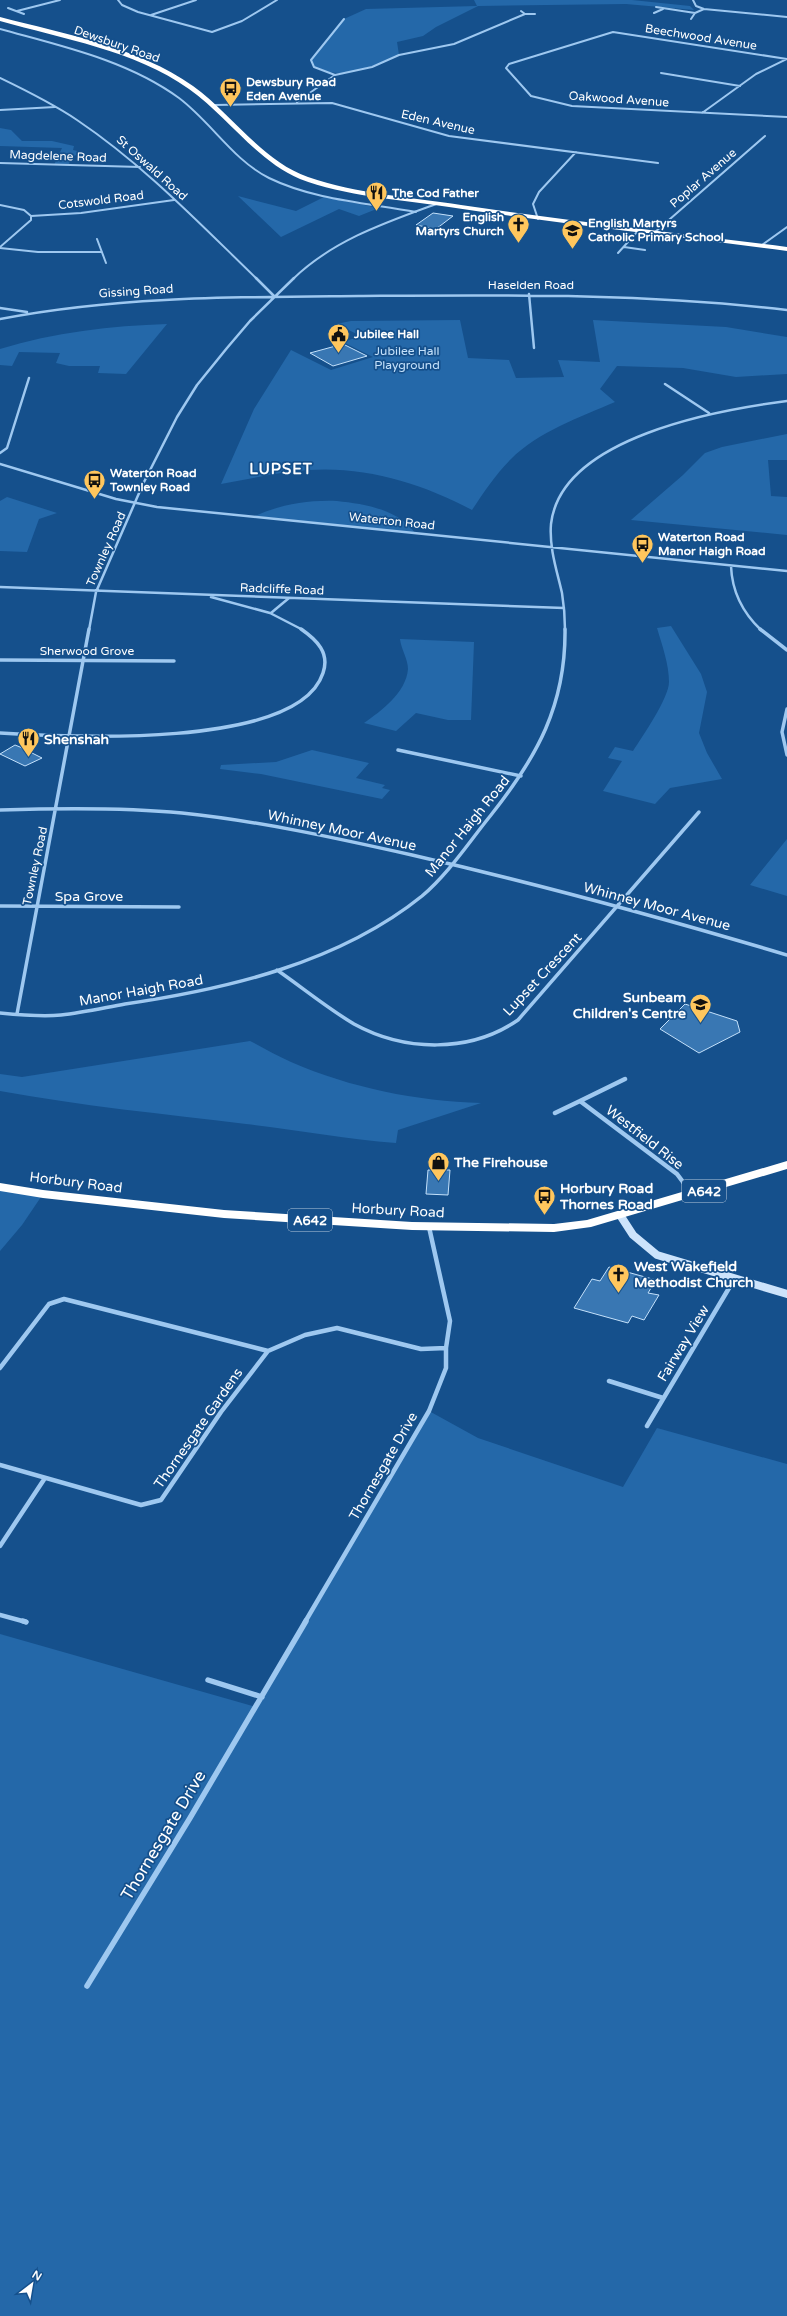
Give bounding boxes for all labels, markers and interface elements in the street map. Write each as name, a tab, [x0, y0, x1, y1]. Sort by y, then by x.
street label: Beechwood Avenue	[644, 21, 758, 53]
street label: Dewsbury Road	[72, 23, 162, 65]
place label: Dewsbury Road Eden Avenue	[246, 75, 336, 103]
bus stop icon: Dewsbury Road Eden Avenue	[218, 76, 244, 109]
street label: Oakwood Avenue	[568, 89, 670, 110]
street label: Eden Avenue	[400, 107, 476, 137]
street label: St Oswald Road	[114, 133, 190, 203]
street label: Poplar Avenue	[667, 145, 739, 211]
street label: Magdelene Road	[9, 147, 107, 165]
restaurant icon: The Cod Father	[363, 180, 389, 213]
place label: The Cod Father	[391, 186, 479, 200]
street label: Cotswold Road	[57, 188, 145, 212]
place label: English Martyrs Church	[416, 210, 504, 239]
church icon: English Martyrs Church	[506, 211, 532, 244]
place label: English Martyrs Catholic Primary School	[588, 216, 724, 245]
school or university icon: English Martyrs Catholic Primary School	[559, 217, 585, 250]
street label: Haselden Road	[488, 278, 574, 292]
street label: Gissing Road	[98, 281, 174, 301]
public building icon: Jubilee Hall	[325, 321, 351, 354]
place label: Jubilee Hall	[353, 327, 419, 341]
park label: Jubilee Hall Playground	[374, 344, 440, 372]
district label: LUPSET	[249, 460, 313, 478]
place label: Waterton Road Townley Road	[109, 466, 197, 495]
bus stop icon: Waterton Road Townley Road	[81, 467, 107, 500]
street label: Townley Road	[83, 510, 129, 588]
street label: Waterton Road	[348, 510, 436, 532]
place label: Waterton Road Manor Haigh Road	[658, 530, 766, 559]
bus stop icon: Waterton Road Manor Haigh Road	[630, 531, 656, 564]
street label: Radcliffe Road	[240, 581, 324, 597]
street label: Sherwood Grove	[40, 644, 134, 658]
restaurant icon: Shenshah	[15, 726, 41, 759]
place label: Shenshah	[44, 731, 109, 748]
street label: Manor Haigh Road	[421, 772, 513, 880]
street label: Whinney Moor Avenue	[266, 806, 418, 855]
street label: Townley Road	[20, 825, 50, 907]
street label: Whinney Moor Avenue	[581, 879, 732, 934]
street label: Spa Grove	[55, 888, 123, 905]
street label: Lupset Crescent	[499, 929, 586, 1019]
street label: Manor Haigh Road	[78, 971, 204, 1010]
place label: Sunbeam Children's Centre	[573, 989, 686, 1022]
school or university icon: Sunbeam Children's Centre	[688, 992, 714, 1025]
street label: Westfield Rise	[602, 1102, 687, 1173]
shop icon: The Firehouse	[425, 1149, 451, 1182]
place label: The Firehouse	[453, 1154, 548, 1171]
street label: Horbury Road	[29, 1168, 123, 1197]
place label: Horbury Road Thornes Road	[559, 1180, 653, 1213]
road number: A642	[682, 1180, 726, 1202]
bus stop icon: Horbury Road Thornes Road	[532, 1183, 558, 1216]
street label: Horbury Road	[351, 1200, 445, 1221]
road number: A642	[288, 1209, 332, 1231]
place label: West Wakefield Methodist Church	[634, 1258, 753, 1291]
church icon: West Wakefield Methodist Church	[605, 1261, 631, 1294]
street label: Fairway View	[654, 1302, 713, 1385]
street label: Thornesgate Gardens	[150, 1365, 247, 1492]
street label: Thornesgate Drive	[346, 1409, 421, 1523]
street label: Thornesgate Drive	[116, 1766, 211, 1904]
north arrow	[12, 2264, 52, 2304]
text: N	[30, 2268, 44, 2284]

